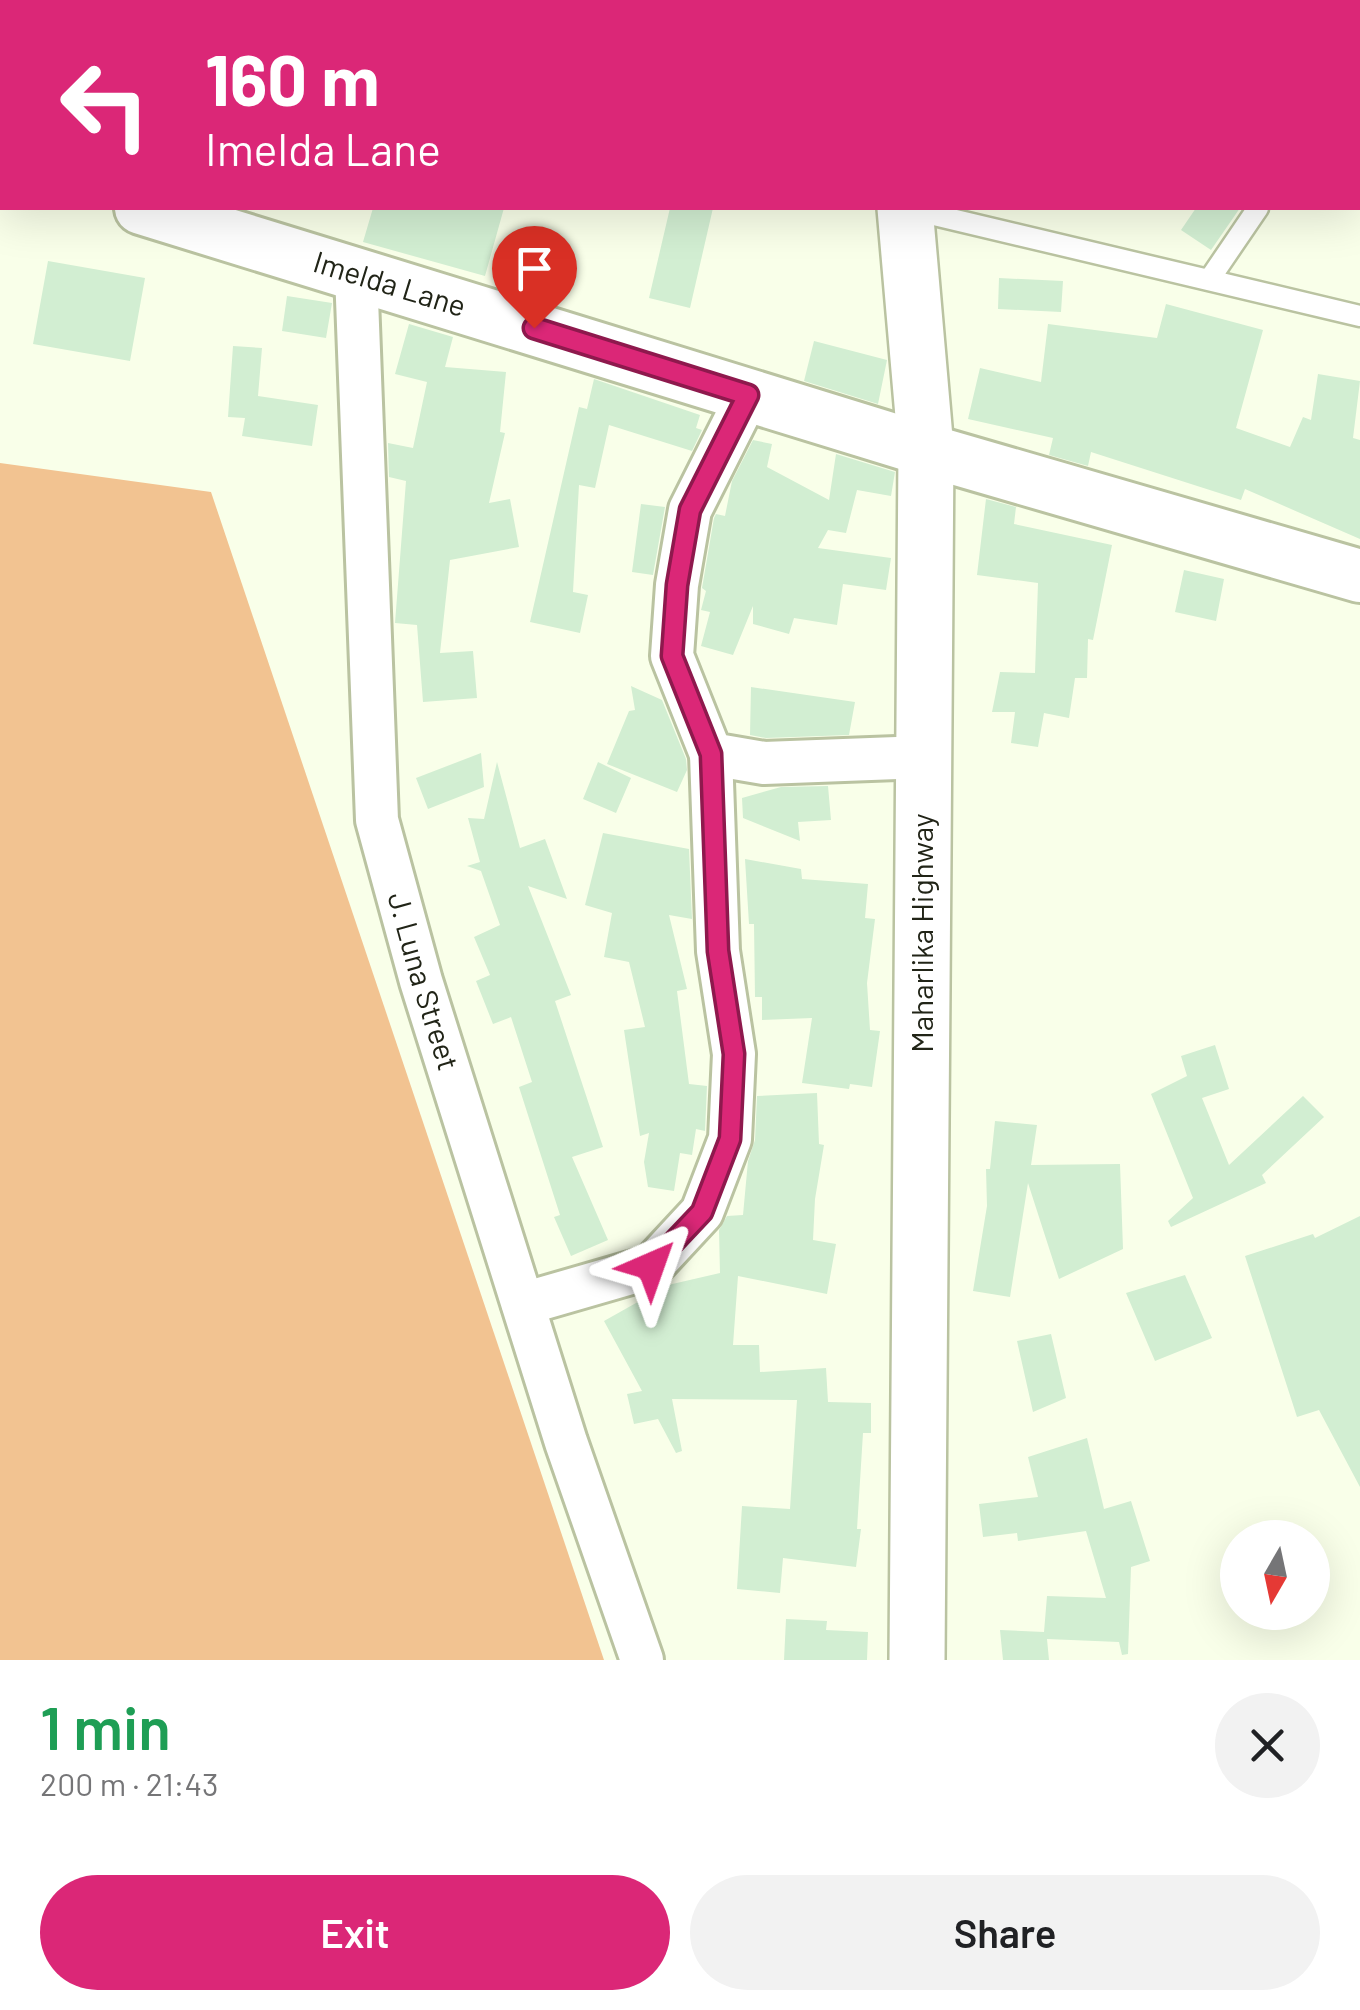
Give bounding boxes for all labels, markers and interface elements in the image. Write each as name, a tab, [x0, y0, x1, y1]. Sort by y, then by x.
text: 160 m	[205, 36, 380, 120]
icon: left	[40, 40, 170, 170]
text: Imelda Lane	[205, 121, 441, 175]
pin	[492, 226, 577, 329]
icon: arrive	[507, 241, 562, 296]
street label: Imelda Lane	[310, 242, 471, 323]
street label: Maharlika Highway	[903, 813, 939, 1053]
street label: J. Luna Street	[382, 888, 468, 1074]
position arrow	[599, 1214, 703, 1318]
north arrow	[1220, 1520, 1330, 1630]
map controls	[1220, 1520, 1330, 1630]
text: 1 min	[40, 1690, 171, 1762]
button: close	[1215, 1693, 1320, 1798]
text: 200 m · 21:43	[40, 1764, 219, 1802]
button: Exit	[40, 1875, 670, 1990]
button: Share	[690, 1875, 1320, 1990]

